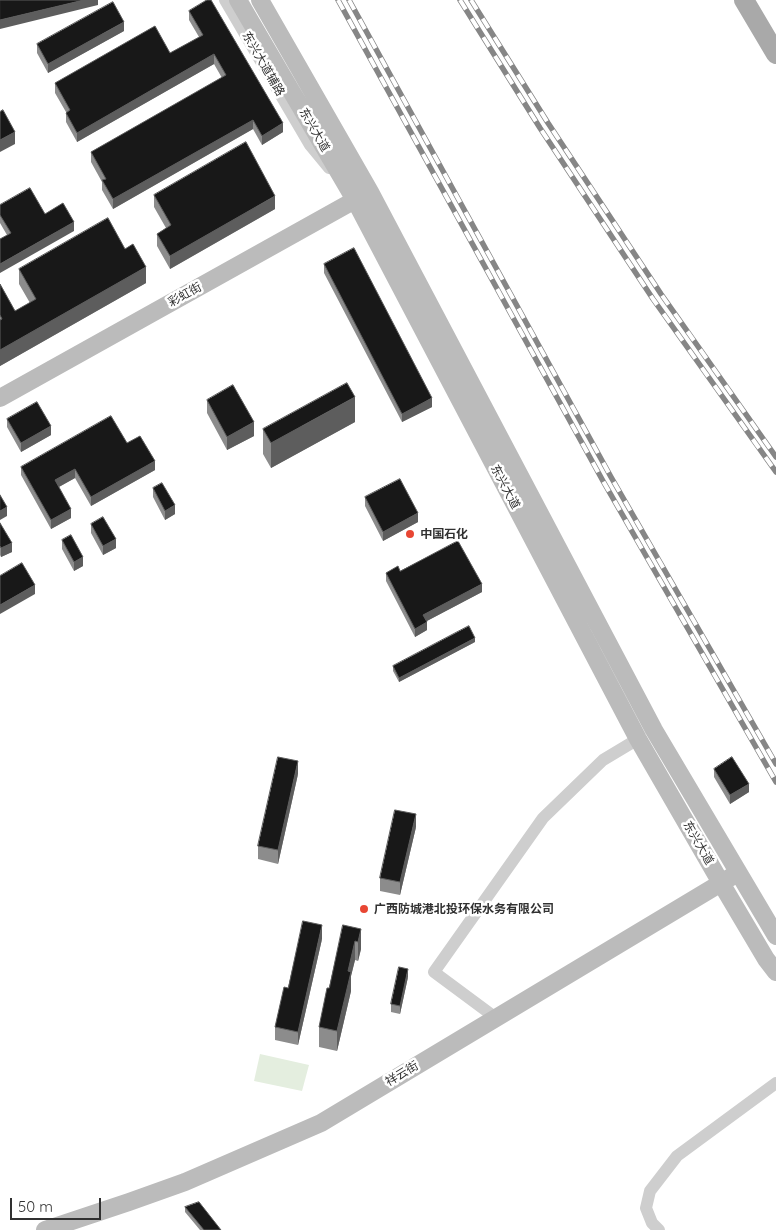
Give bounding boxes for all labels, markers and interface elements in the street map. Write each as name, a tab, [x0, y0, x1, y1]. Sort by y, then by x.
street label: 东兴大道辅路	[239, 29, 287, 99]
street label: 东兴大道	[296, 106, 332, 154]
street label: 彩虹街	[166, 280, 204, 310]
street label: 东兴大道	[487, 462, 523, 512]
place label: 中国石化	[420, 527, 468, 541]
marker: 中国石化	[404, 528, 416, 540]
street label: 东兴大道	[680, 819, 716, 867]
place label: 广西防城港北投环保水务有限公司	[374, 902, 554, 916]
marker: 广西防城港北投环保水务有限公司	[358, 903, 370, 915]
street label: 祥云街	[383, 1059, 421, 1089]
scale bar	[12, 1188, 104, 1220]
text: 50 m	[18, 1197, 53, 1216]

